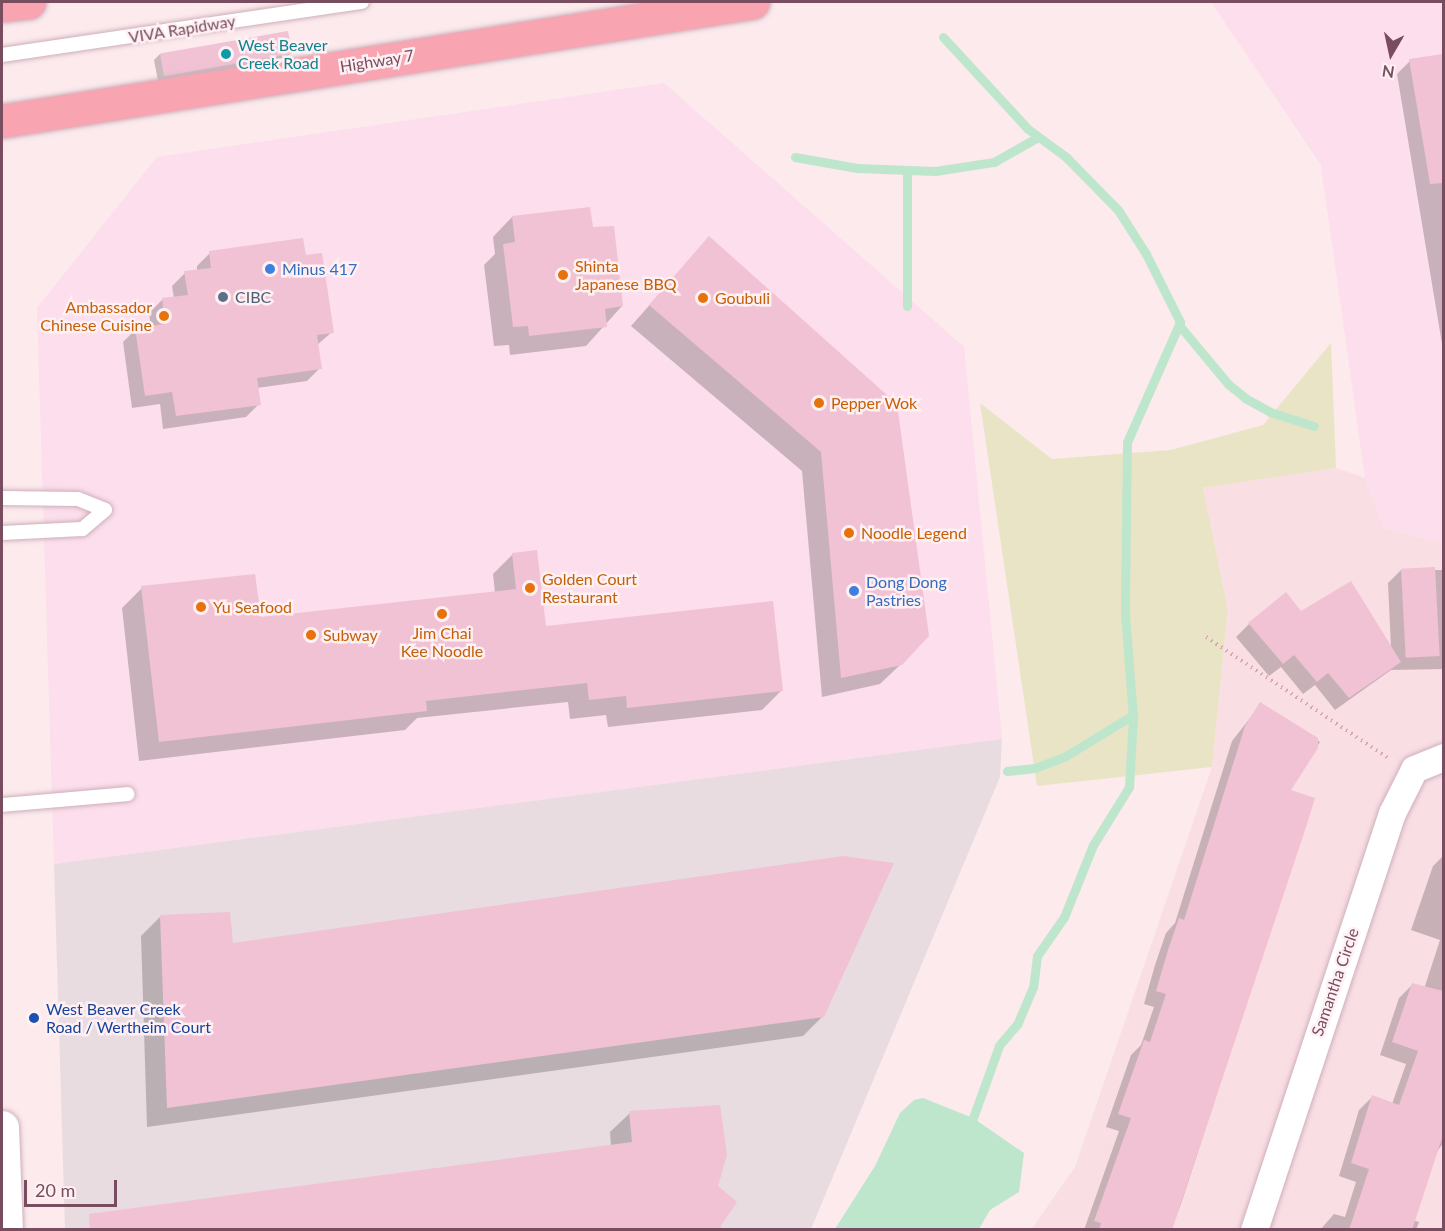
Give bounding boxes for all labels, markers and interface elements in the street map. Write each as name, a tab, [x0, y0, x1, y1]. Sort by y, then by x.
street label: VIVA Rapidway	[127, 11, 237, 47]
north arrow	[1361, 24, 1421, 84]
place label: West Beaver Creek Road	[238, 35, 328, 73]
street label: Highway 7	[338, 46, 416, 76]
marker: West Beaver Creek Road	[219, 47, 233, 61]
text: N	[1381, 62, 1396, 83]
place label: Shinta Japanese BBQ	[575, 256, 677, 294]
place label: Minus 417	[282, 259, 357, 279]
marker: Minus 417	[263, 262, 277, 276]
marker: Shinta Japanese BBQ	[556, 268, 570, 282]
place label: CIBC	[235, 287, 271, 307]
place label: Goubuli	[715, 288, 770, 308]
marker: CIBC	[216, 290, 230, 304]
marker: Goubuli	[696, 291, 710, 305]
place label: Ambassador Chinese Cuisine	[40, 297, 152, 335]
marker: Ambassador Chinese Cuisine	[157, 309, 171, 323]
place label: Pepper Wok	[831, 393, 918, 413]
marker: Pepper Wok	[812, 396, 826, 410]
place label: Noodle Legend	[861, 523, 967, 543]
marker: Noodle Legend	[842, 526, 856, 540]
place label: Golden Court Restaurant	[542, 569, 637, 607]
place label: Dong Dong Pastries	[866, 572, 947, 610]
marker: Golden Court Restaurant	[523, 581, 537, 595]
marker: Dong Dong Pastries	[847, 584, 861, 598]
place label: Yu Seafood	[213, 597, 292, 617]
marker: Yu Seafood	[194, 600, 208, 614]
marker: Jim Chai Kee Noodle	[435, 607, 449, 621]
place label: Jim Chai Kee Noodle	[401, 623, 483, 661]
place label: Subway	[323, 625, 378, 645]
marker: Subway	[304, 628, 318, 642]
street label: Samantha Circle	[1308, 925, 1362, 1039]
place label: West Beaver Creek Road / Wertheim Court	[46, 999, 211, 1037]
marker: West Beaver Creek Road / Wertheim Court	[27, 1011, 41, 1025]
scale bar	[27, 1168, 120, 1206]
text: 20 m	[35, 1179, 75, 1201]

